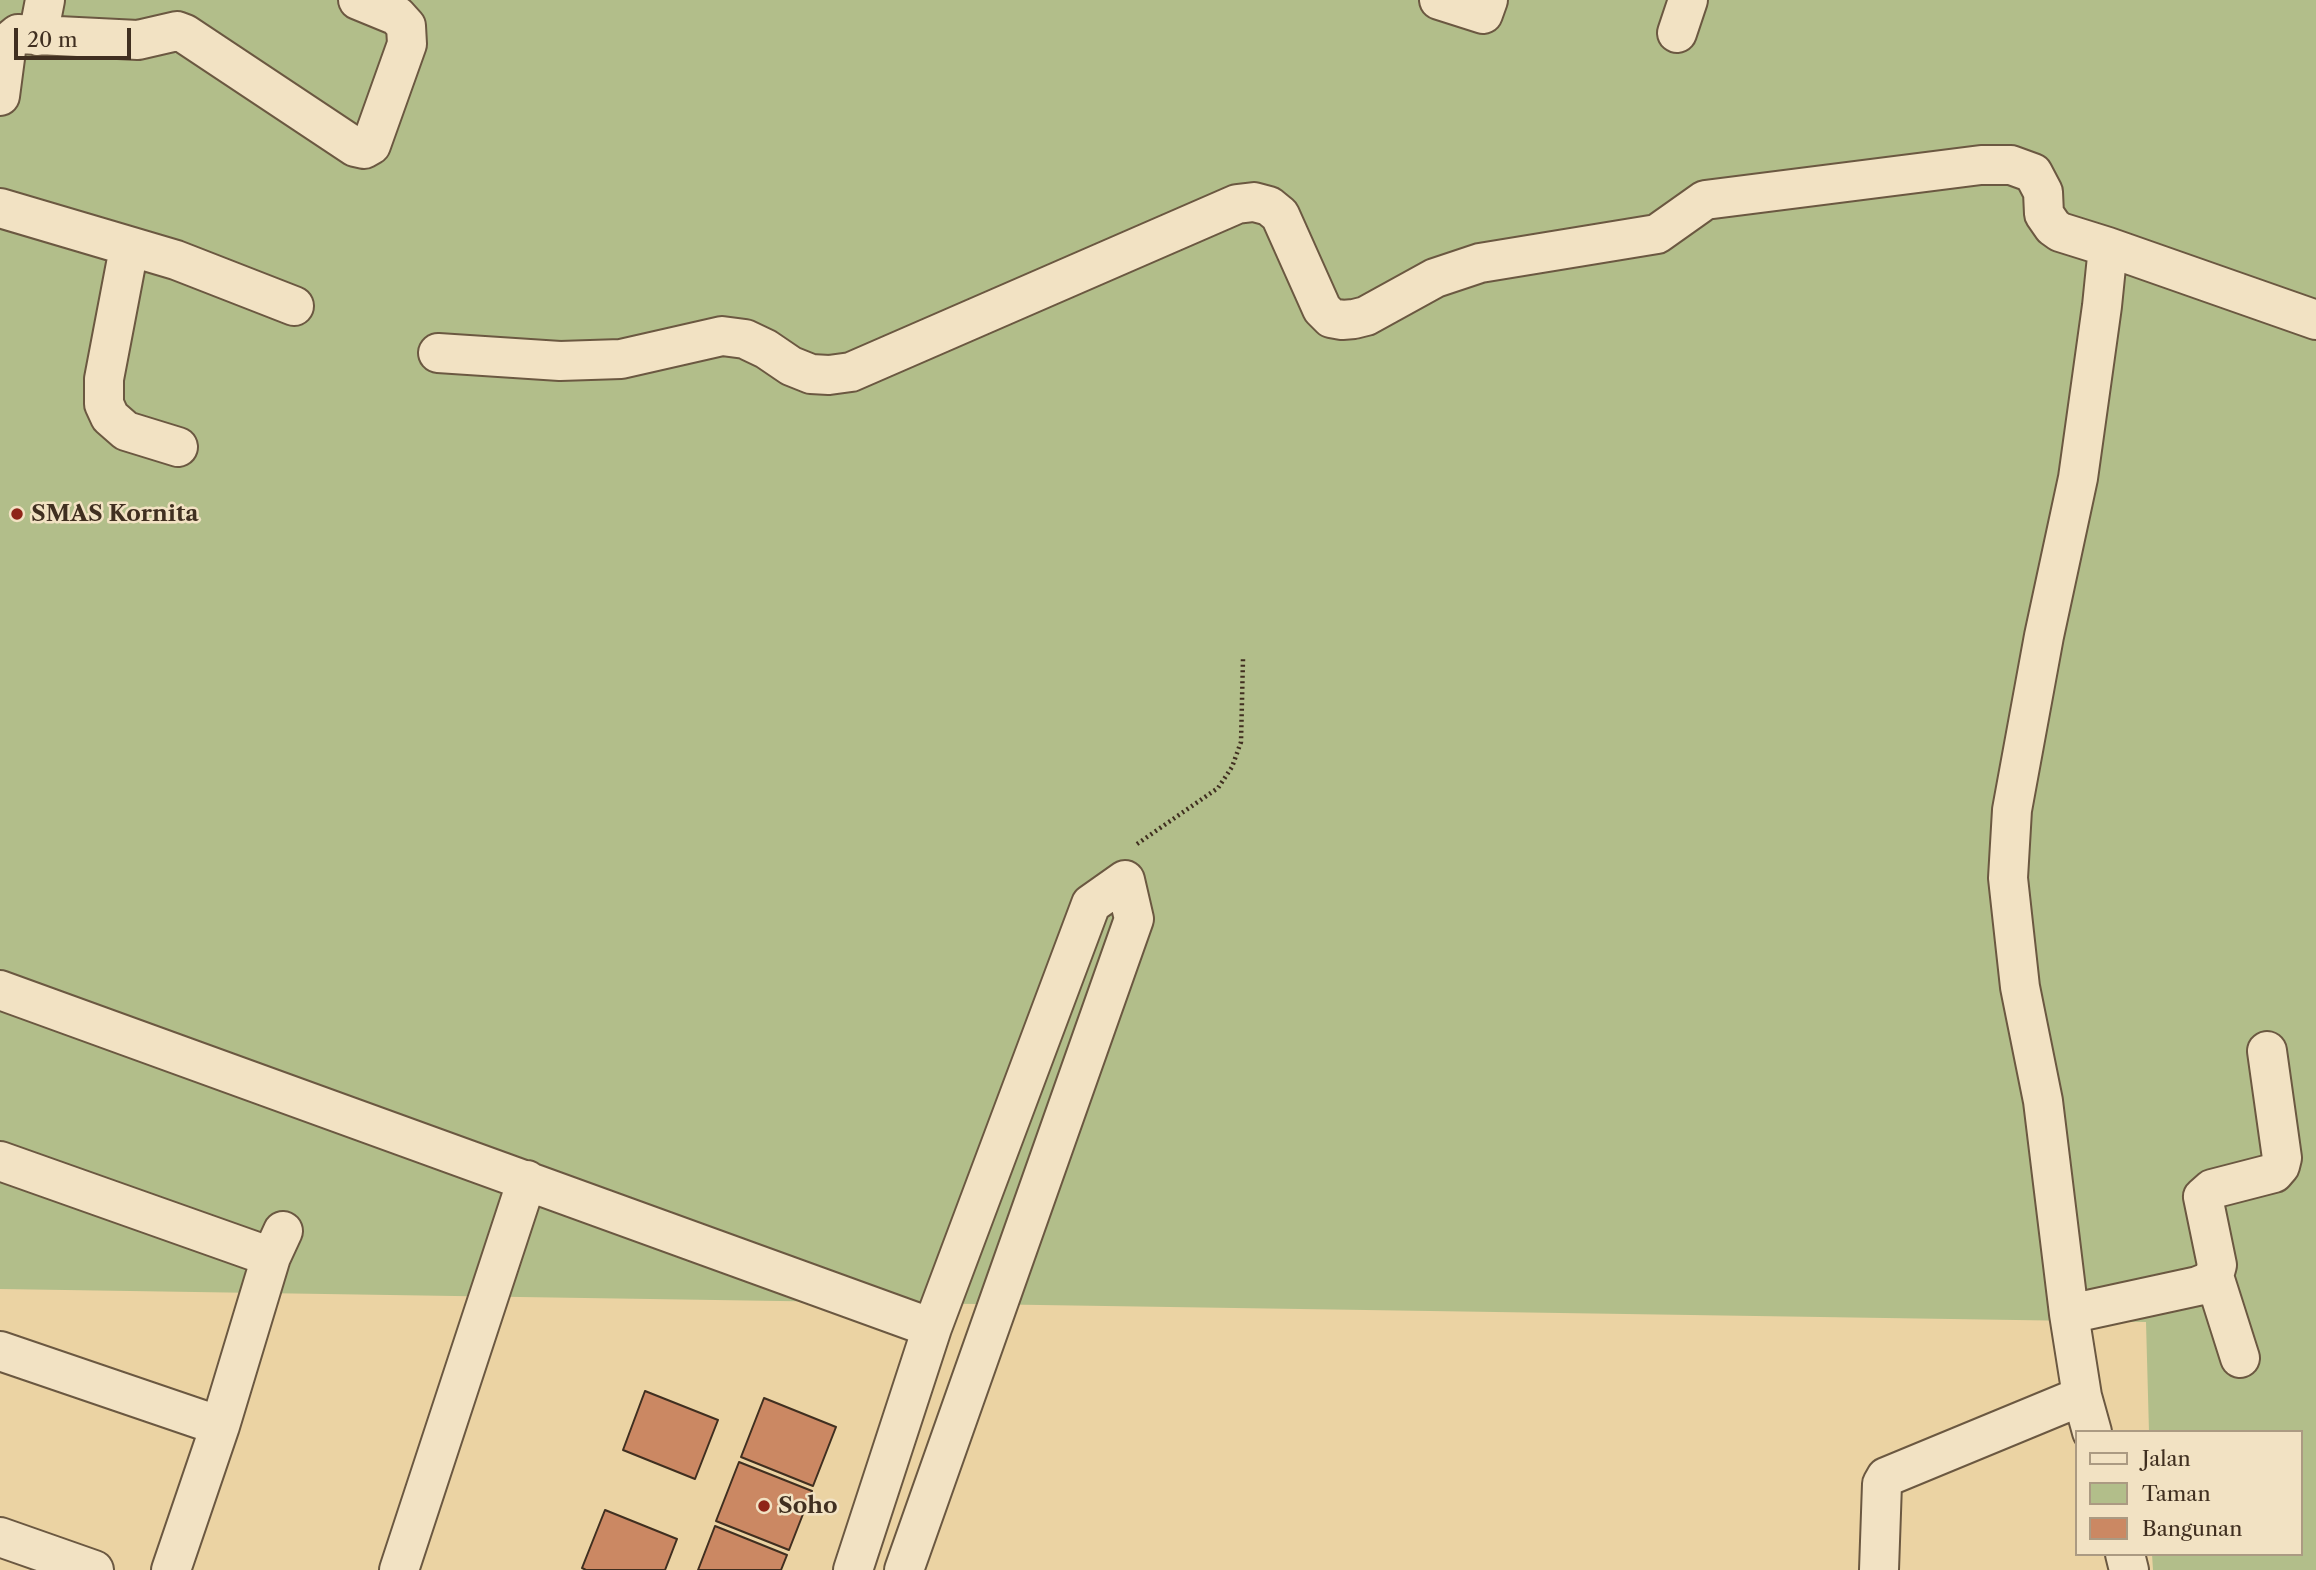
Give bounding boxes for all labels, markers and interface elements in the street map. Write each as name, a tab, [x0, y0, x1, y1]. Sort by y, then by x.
scale bar	[18, 14, 135, 58]
text: 20 m	[27, 27, 78, 52]
place label: SMAS Kornita	[31, 500, 199, 528]
marker: SMAS Kornita	[9, 506, 25, 522]
legend	[2074, 1430, 2302, 1556]
text: Jalan	[2142, 1446, 2191, 1471]
text: Taman	[2142, 1481, 2211, 1506]
place label: Soho	[778, 1492, 838, 1520]
marker: Soho	[756, 1498, 772, 1514]
text: Bangunan	[2142, 1516, 2242, 1541]

